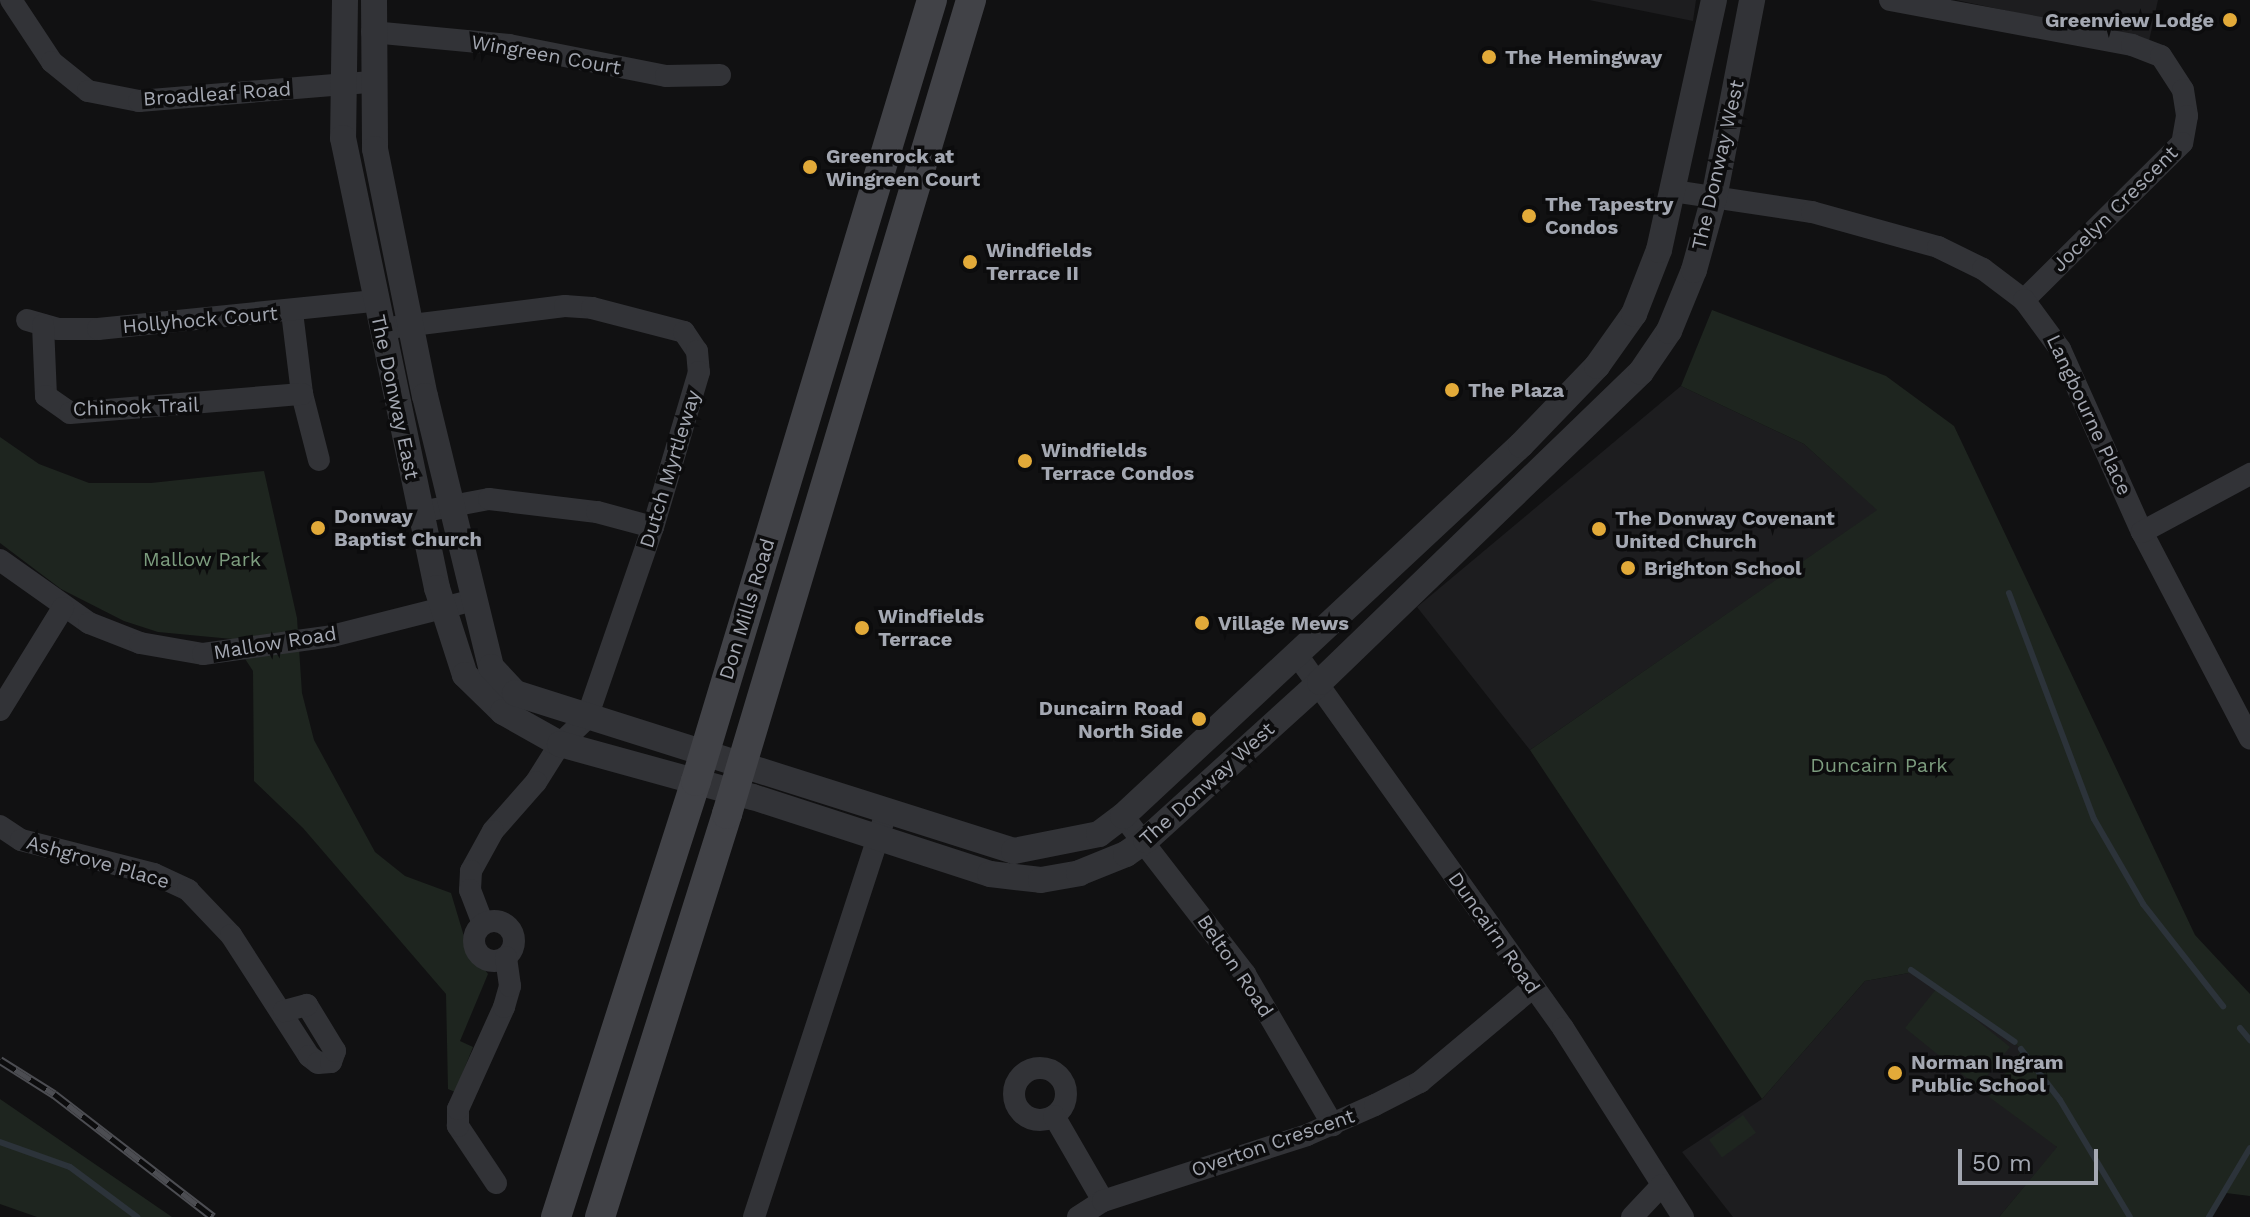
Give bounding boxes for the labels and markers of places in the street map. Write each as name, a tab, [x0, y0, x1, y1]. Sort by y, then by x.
place label: Greenview Lodge	[2044, 8, 2214, 32]
marker: Greenview Lodge	[2221, 11, 2239, 29]
place label: The Hemingway	[1505, 45, 1662, 69]
marker: The Hemingway	[1480, 48, 1498, 66]
place label: Greenrock at Wingreen Court	[826, 144, 980, 191]
marker: Greenrock at Wingreen Court	[801, 158, 819, 176]
place label: The Tapestry Condos	[1545, 192, 1674, 239]
marker: The Tapestry Condos	[1520, 207, 1538, 225]
place label: Windfields Terrace II	[986, 238, 1092, 285]
marker: Windfields Terrace II	[961, 253, 979, 271]
place label: The Plaza	[1468, 378, 1564, 402]
marker: The Plaza	[1443, 381, 1461, 399]
place label: Windfields Terrace Condos	[1041, 438, 1194, 485]
marker: Windfields Terrace Condos	[1016, 452, 1034, 470]
place label: Donway Baptist Church	[334, 504, 482, 551]
place label: The Donway Covenant United Church	[1615, 506, 1835, 553]
marker: Donway Baptist Church	[309, 519, 327, 537]
marker: The Donway Covenant United Church	[1590, 520, 1608, 538]
place label: Brighton School	[1644, 556, 1802, 580]
marker: Brighton School	[1619, 559, 1637, 577]
place label: Windfields Terrace	[878, 604, 984, 651]
place label: Village Mews	[1218, 611, 1349, 635]
marker: Village Mews	[1193, 614, 1211, 632]
marker: Windfields Terrace	[853, 619, 871, 637]
place label: Duncairn Road North Side	[1039, 696, 1183, 743]
marker: Duncairn Road North Side	[1190, 710, 1208, 728]
place label: Norman Ingram Public School	[1911, 1050, 2064, 1097]
marker: Norman Ingram Public School	[1886, 1064, 1904, 1082]

